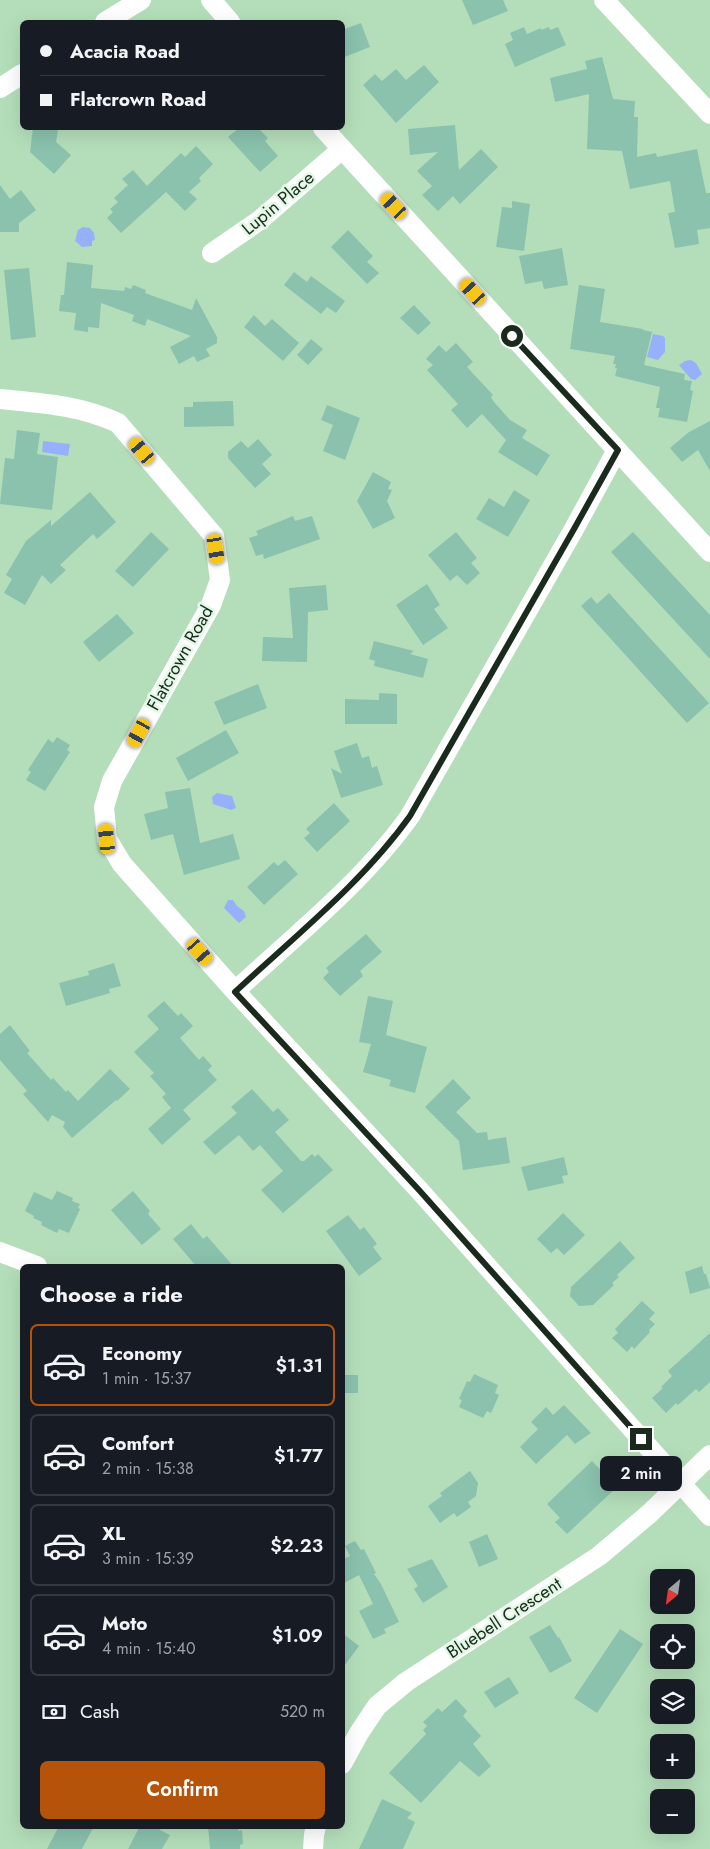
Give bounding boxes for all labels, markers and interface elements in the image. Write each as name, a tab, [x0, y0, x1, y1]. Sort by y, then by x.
text: Acacia Road	[70, 38, 180, 65]
text: Flatcrown Road	[70, 86, 206, 113]
street label: Lupin Place	[236, 165, 320, 241]
car	[378, 190, 409, 222]
car	[457, 276, 488, 308]
route start	[501, 325, 523, 347]
car	[126, 435, 157, 467]
car	[206, 533, 225, 565]
street label: Flatcrown Road	[140, 601, 220, 715]
car	[125, 716, 152, 750]
car	[97, 823, 116, 855]
car	[184, 936, 215, 968]
text: Choose a ride	[40, 1278, 183, 1310]
text: Economy	[102, 1340, 182, 1367]
icon: car	[42, 1343, 87, 1388]
text: $1.31	[275, 1352, 323, 1379]
text: 1 min · 15:37	[102, 1367, 191, 1390]
route end	[630, 1428, 652, 1450]
text: Comfort	[102, 1430, 174, 1457]
icon: car	[42, 1433, 87, 1478]
text: $1.77	[274, 1442, 323, 1469]
callout: 2 min	[600, 1456, 682, 1492]
text: 2 min · 15:38	[102, 1457, 194, 1480]
text: 2 min	[620, 1462, 662, 1485]
text: XL	[102, 1520, 125, 1547]
icon: car	[42, 1523, 87, 1568]
text: $2.23	[270, 1532, 323, 1559]
text: 3 min · 15:39	[102, 1547, 194, 1570]
north arrow	[650, 1569, 695, 1614]
map controls	[650, 1569, 695, 1834]
street label: Bluebell Crescent	[441, 1571, 567, 1665]
text: Moto	[102, 1610, 147, 1637]
icon: car	[42, 1613, 87, 1658]
text: $1.09	[272, 1622, 323, 1649]
button: locate	[650, 1624, 695, 1669]
text: 4 min · 15:40	[102, 1637, 196, 1660]
button: layers	[650, 1679, 695, 1724]
icon: cash	[40, 1698, 68, 1726]
text: Cash	[80, 1698, 120, 1725]
text: 520 m	[280, 1700, 325, 1723]
button: +	[650, 1734, 695, 1779]
button: Confirm	[40, 1761, 325, 1819]
button: −	[650, 1789, 695, 1834]

